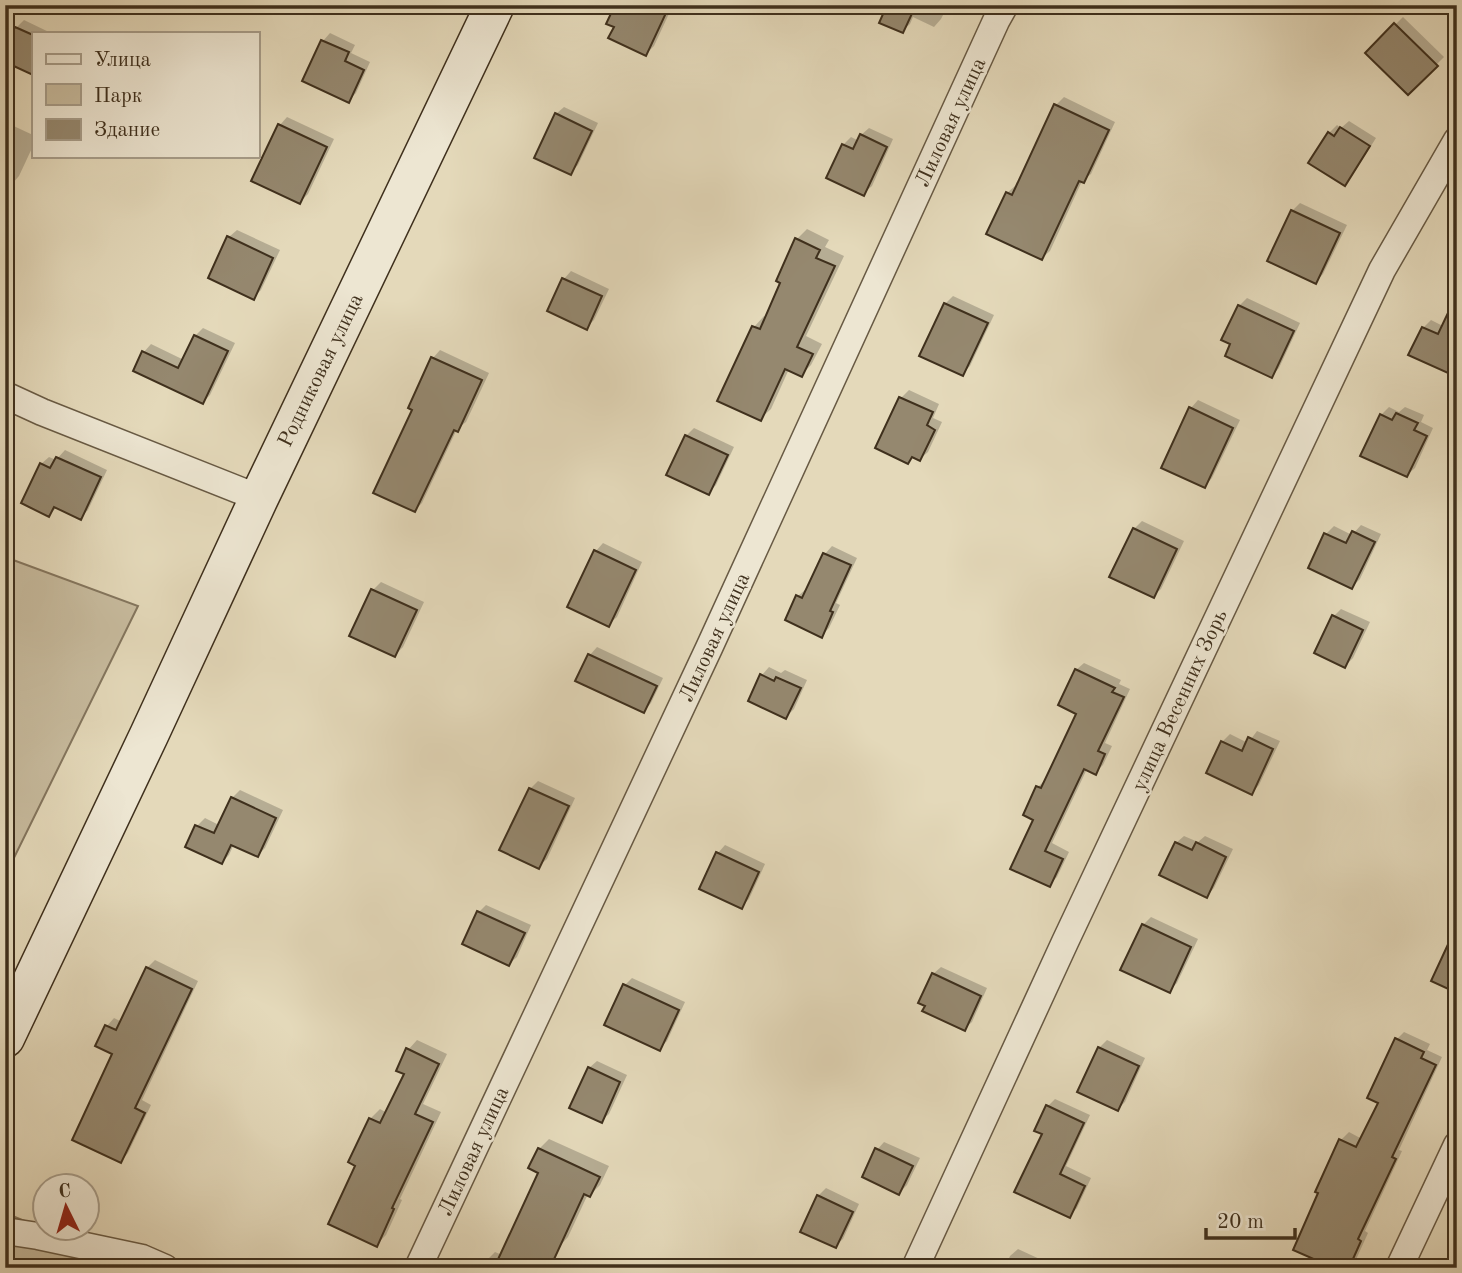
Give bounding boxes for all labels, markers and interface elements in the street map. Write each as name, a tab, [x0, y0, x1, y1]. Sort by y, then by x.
legend	[32, 32, 259, 158]
text: Улица	[94, 50, 151, 71]
street label: Лиловая улица	[912, 55, 990, 190]
text: Парк	[94, 86, 143, 107]
text: Здание	[94, 120, 160, 141]
street label: Родниковая улица	[275, 291, 368, 451]
street label: Лиловая улица	[676, 570, 754, 705]
street label: улица Весенних Зорь	[1129, 606, 1232, 795]
street label: Лиловая улица	[435, 1084, 513, 1219]
north arrow	[32, 1172, 102, 1242]
text: С	[58, 1183, 72, 1203]
scale bar	[1206, 1196, 1296, 1240]
text: 20 m	[1217, 1212, 1264, 1233]

